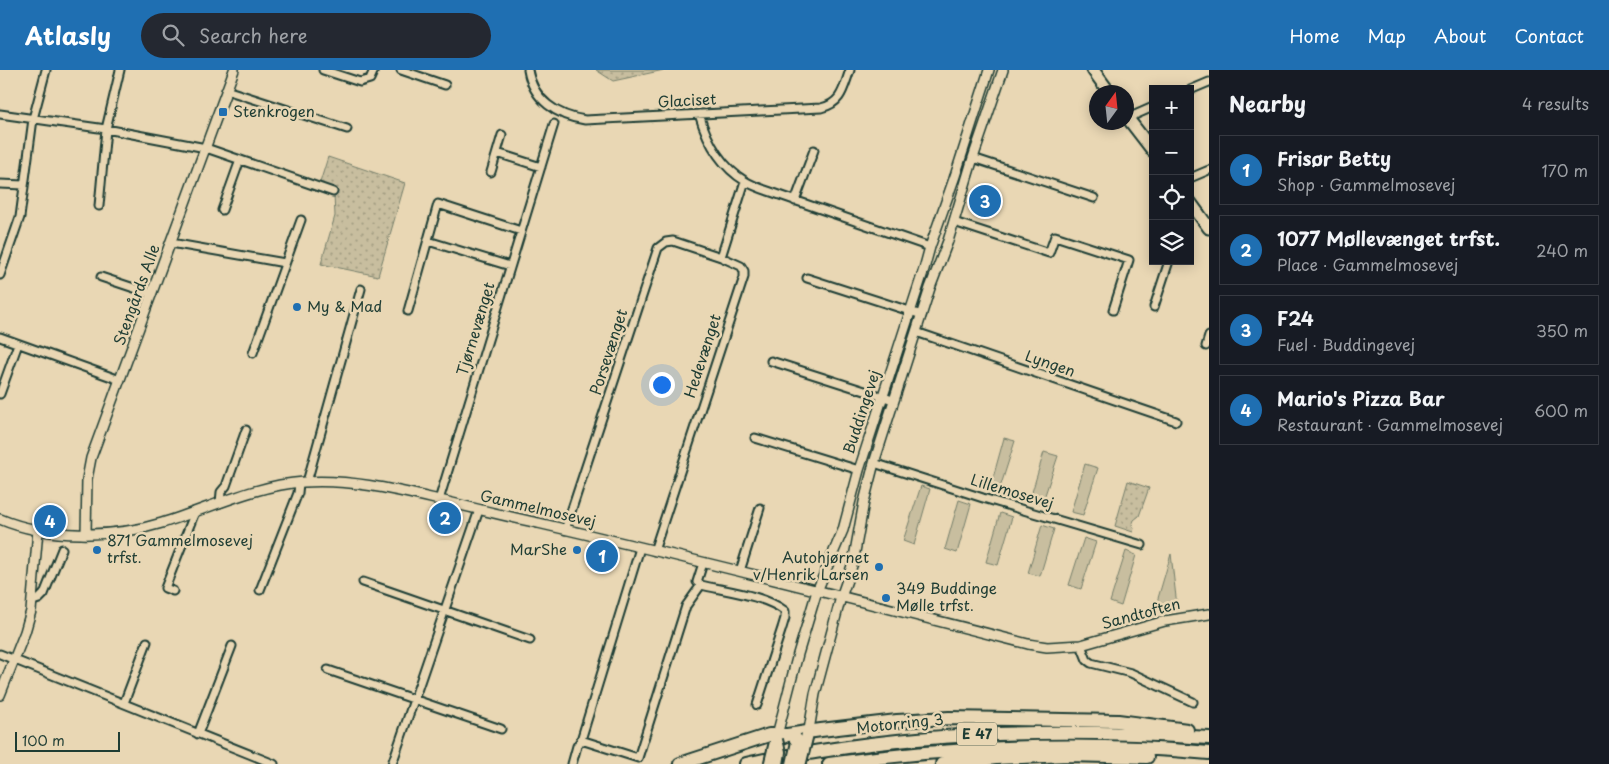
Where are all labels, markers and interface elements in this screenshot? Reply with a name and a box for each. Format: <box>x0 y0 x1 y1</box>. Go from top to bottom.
search box <box>141 13 491 58</box>
text: Atlasly <box>25 17 111 53</box>
icon: search <box>159 21 187 49</box>
text: Search here <box>199 21 308 49</box>
text: Home <box>1289 22 1339 49</box>
text: Map <box>1367 22 1406 49</box>
text: About <box>1434 22 1486 49</box>
text: Contact <box>1514 22 1584 49</box>
north arrow <box>1089 85 1134 130</box>
map controls <box>1149 85 1194 265</box>
button: + <box>1149 85 1194 130</box>
street label: Glaciset <box>657 86 717 113</box>
text: Nearby <box>1229 87 1306 119</box>
text: 4 results <box>1522 91 1589 115</box>
place label: Stenkrogen <box>233 99 315 122</box>
marker: Stenkrogen <box>217 106 229 118</box>
button: − <box>1149 130 1194 175</box>
text: Frisør Betty <box>1277 144 1391 172</box>
text: 1 <box>1242 158 1250 182</box>
text: 170 m <box>1542 158 1588 182</box>
text: Shop · Gammelmosevej <box>1277 172 1455 196</box>
button: locate <box>1149 175 1194 220</box>
pin: 3 <box>969 182 1001 220</box>
button: layers <box>1149 220 1194 265</box>
text: 1077 Møllevænget trfst. <box>1277 224 1500 252</box>
text: 2 <box>1240 238 1252 262</box>
text: 240 m <box>1536 238 1588 262</box>
street label: Stengårds Alle <box>107 241 165 348</box>
text: Place · Gammelmosevej <box>1277 252 1458 276</box>
street label: Tjørnevænget <box>449 279 500 378</box>
place label: My & Mad <box>307 294 382 317</box>
marker: My & Mad <box>291 301 303 313</box>
text: F24 <box>1277 304 1314 332</box>
street label: Porsevænget <box>583 306 632 397</box>
street label: Hedevænget <box>677 311 726 401</box>
text: 3 <box>1241 318 1251 342</box>
text: 350 m <box>1536 318 1588 342</box>
text: Fuel · Buddingevej <box>1277 332 1415 356</box>
street label: Lyngen <box>1022 343 1079 382</box>
street label: Buddingevej <box>836 367 885 456</box>
your location <box>649 372 675 398</box>
text: Mario's Pizza Bar <box>1277 384 1445 412</box>
text: 4 <box>1241 398 1251 422</box>
text: 600 m <box>1534 398 1588 422</box>
text: Restaurant · Gammelmosevej <box>1277 412 1503 436</box>
street label: Lillemosevej <box>968 467 1057 514</box>
street label: Gammelmosevej <box>478 483 598 532</box>
pin: 2 <box>429 499 461 537</box>
pin: 4 <box>34 502 66 540</box>
place label: 871 Gammelmosevej trfst. <box>107 528 253 568</box>
place label: MarShe <box>510 537 567 560</box>
pin: 1 <box>586 537 618 575</box>
marker: 871 Gammelmosevej trfst. <box>91 544 103 556</box>
marker: MarShe <box>571 544 583 556</box>
place label: Autohjørnet v/Henrik Larsen <box>753 545 869 585</box>
marker: Autohjørnet v/Henrik Larsen <box>873 561 885 573</box>
place label: 349 Buddinge Mølle trfst. <box>896 576 997 616</box>
street label: Sandtoften <box>1099 591 1183 634</box>
marker: 349 Buddinge Mølle trfst. <box>880 592 892 604</box>
street label: Motorring 3 <box>855 706 945 739</box>
road number: E 47 <box>957 722 997 746</box>
scale bar <box>15 729 120 752</box>
text: 100 m <box>22 730 65 751</box>

